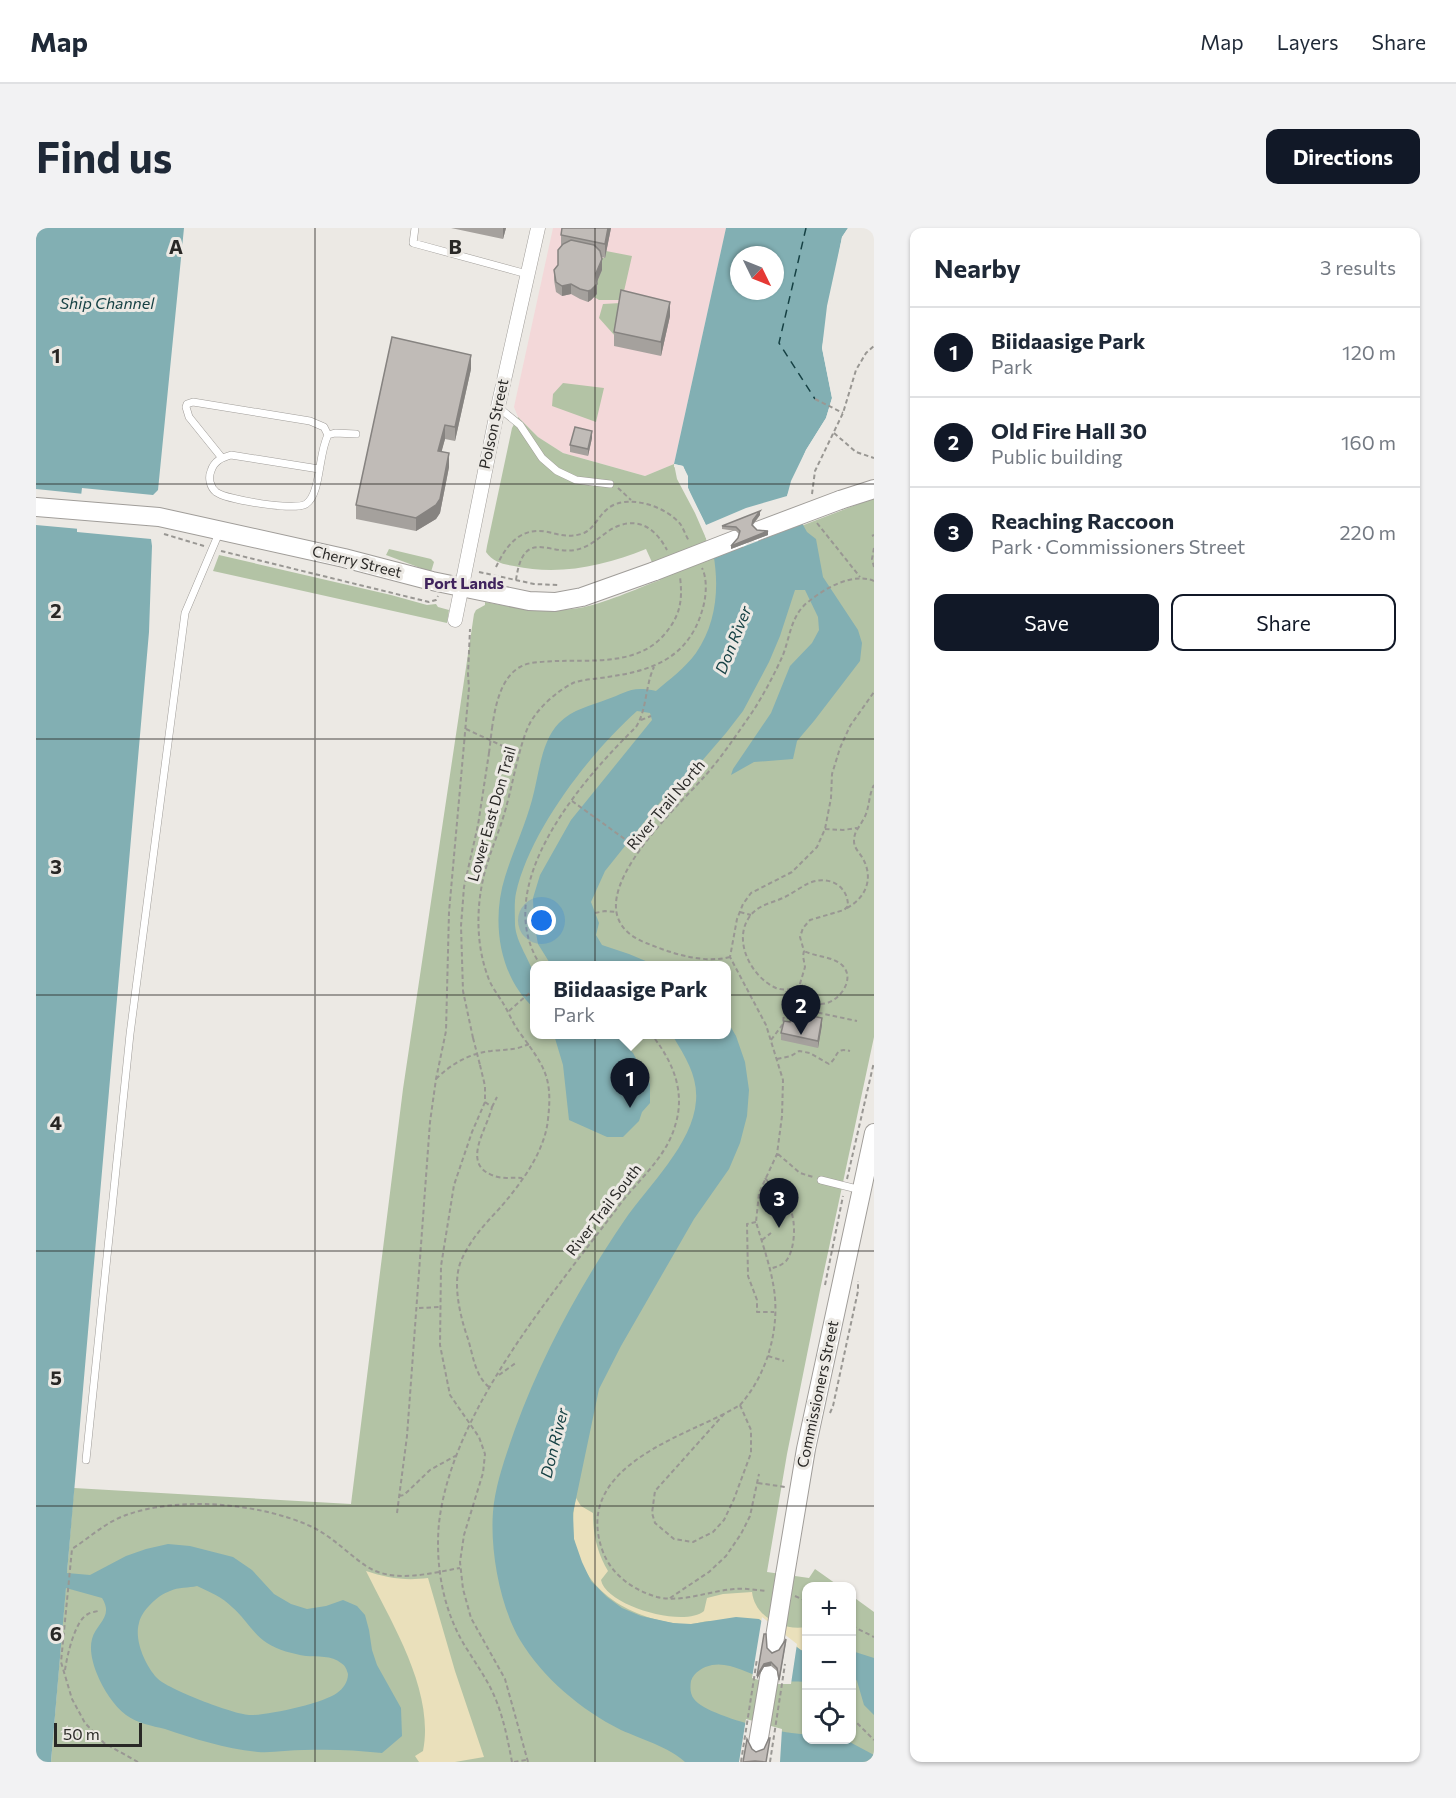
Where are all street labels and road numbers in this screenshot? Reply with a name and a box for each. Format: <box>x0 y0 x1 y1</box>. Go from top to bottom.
street label: Polson Street <box>475 377 511 470</box>
street label: Cherry Street <box>311 541 404 581</box>
street label: Lower East Don Trail <box>463 744 519 883</box>
street label: River Trail North <box>622 756 708 853</box>
street label: River Trail South <box>562 1160 645 1259</box>
street label: Commissioners Street <box>793 1319 841 1469</box>

